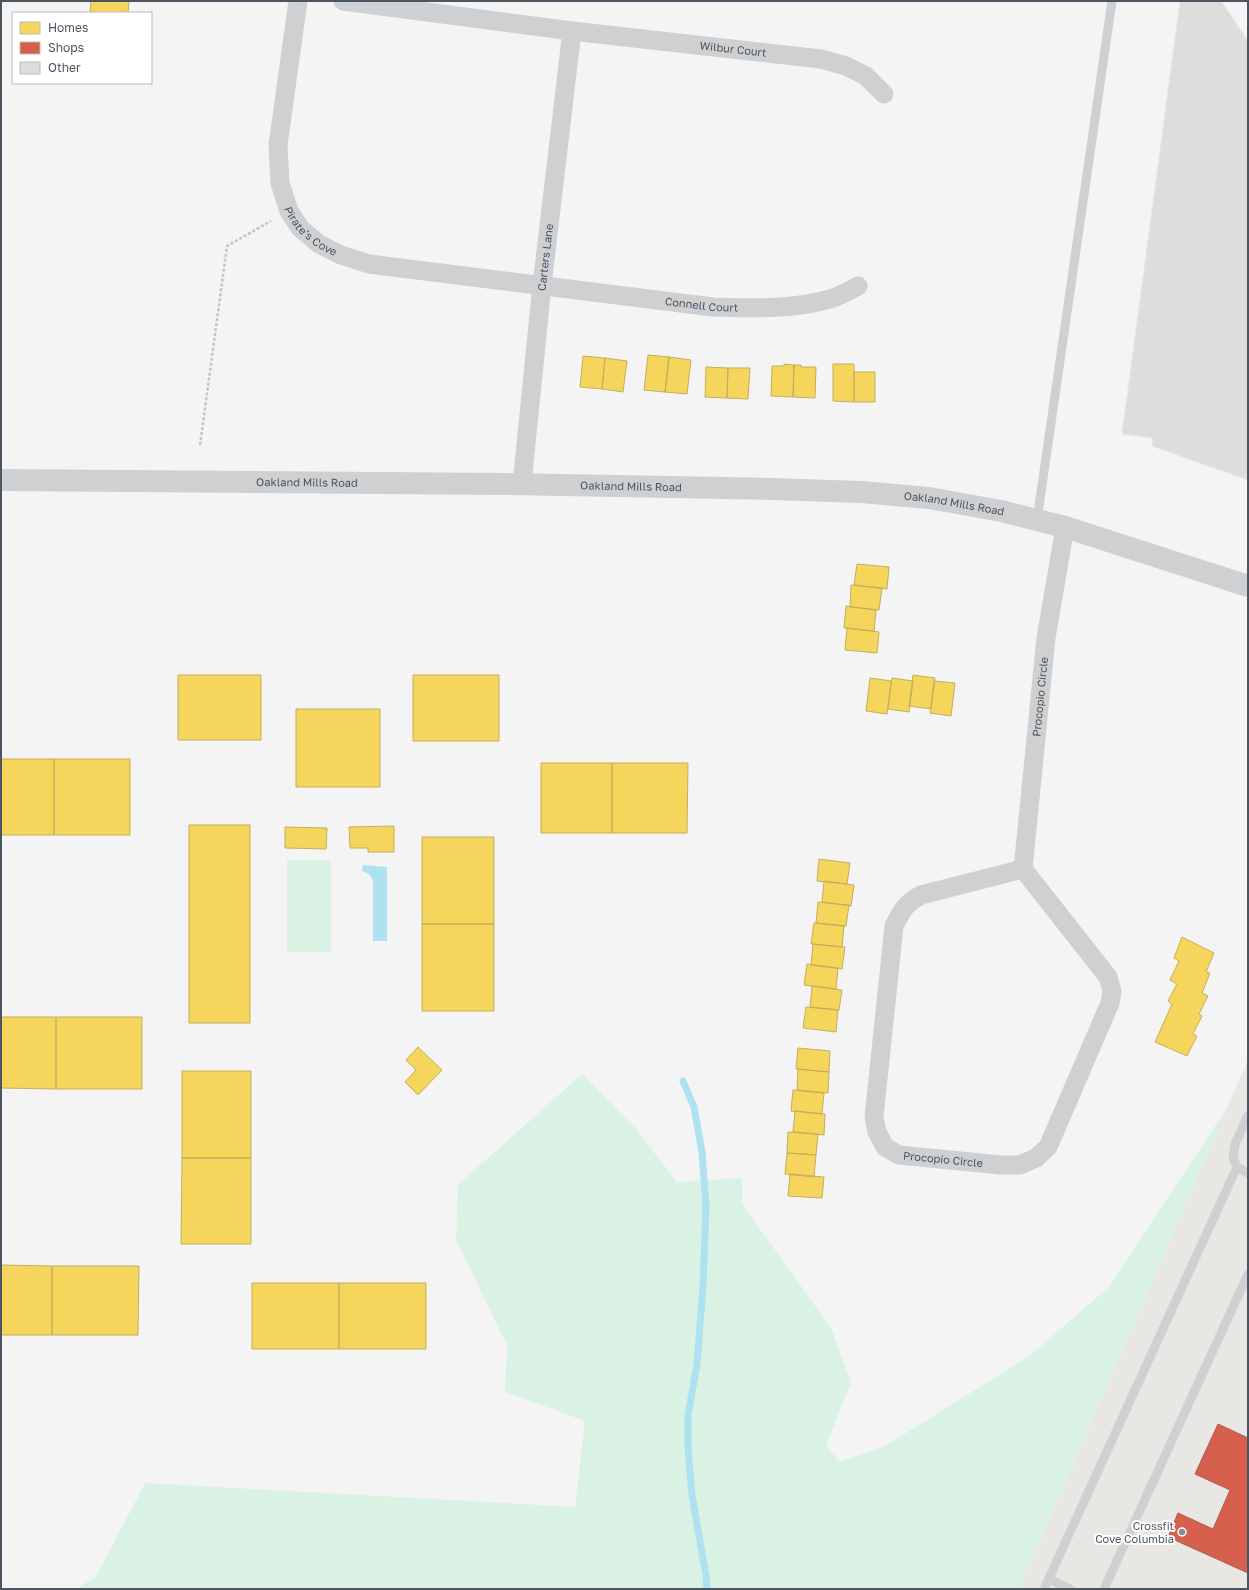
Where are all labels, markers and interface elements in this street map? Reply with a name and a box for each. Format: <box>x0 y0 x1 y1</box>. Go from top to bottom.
legend <box>12 12 152 84</box>
text: Homes <box>48 20 88 35</box>
street label: Wilbur Court <box>699 38 767 59</box>
text: Shops <box>48 40 84 55</box>
text: Other <box>48 60 81 75</box>
street label: Pirate's Cove <box>282 205 339 258</box>
street label: Carters Lane <box>534 223 555 291</box>
street label: Connell Court <box>664 294 738 314</box>
street label: Oakland Mills Road <box>256 475 358 489</box>
street label: Oakland Mills Road <box>580 478 682 493</box>
street label: Oakland Mills Road <box>903 489 1005 517</box>
street label: Procopio Circle <box>1029 656 1050 737</box>
street label: Procopio Circle <box>903 1148 984 1169</box>
place label: Crossfit Cove Columbia <box>1095 1519 1174 1545</box>
marker: Crossfit Cove Columbia <box>1177 1527 1187 1537</box>

